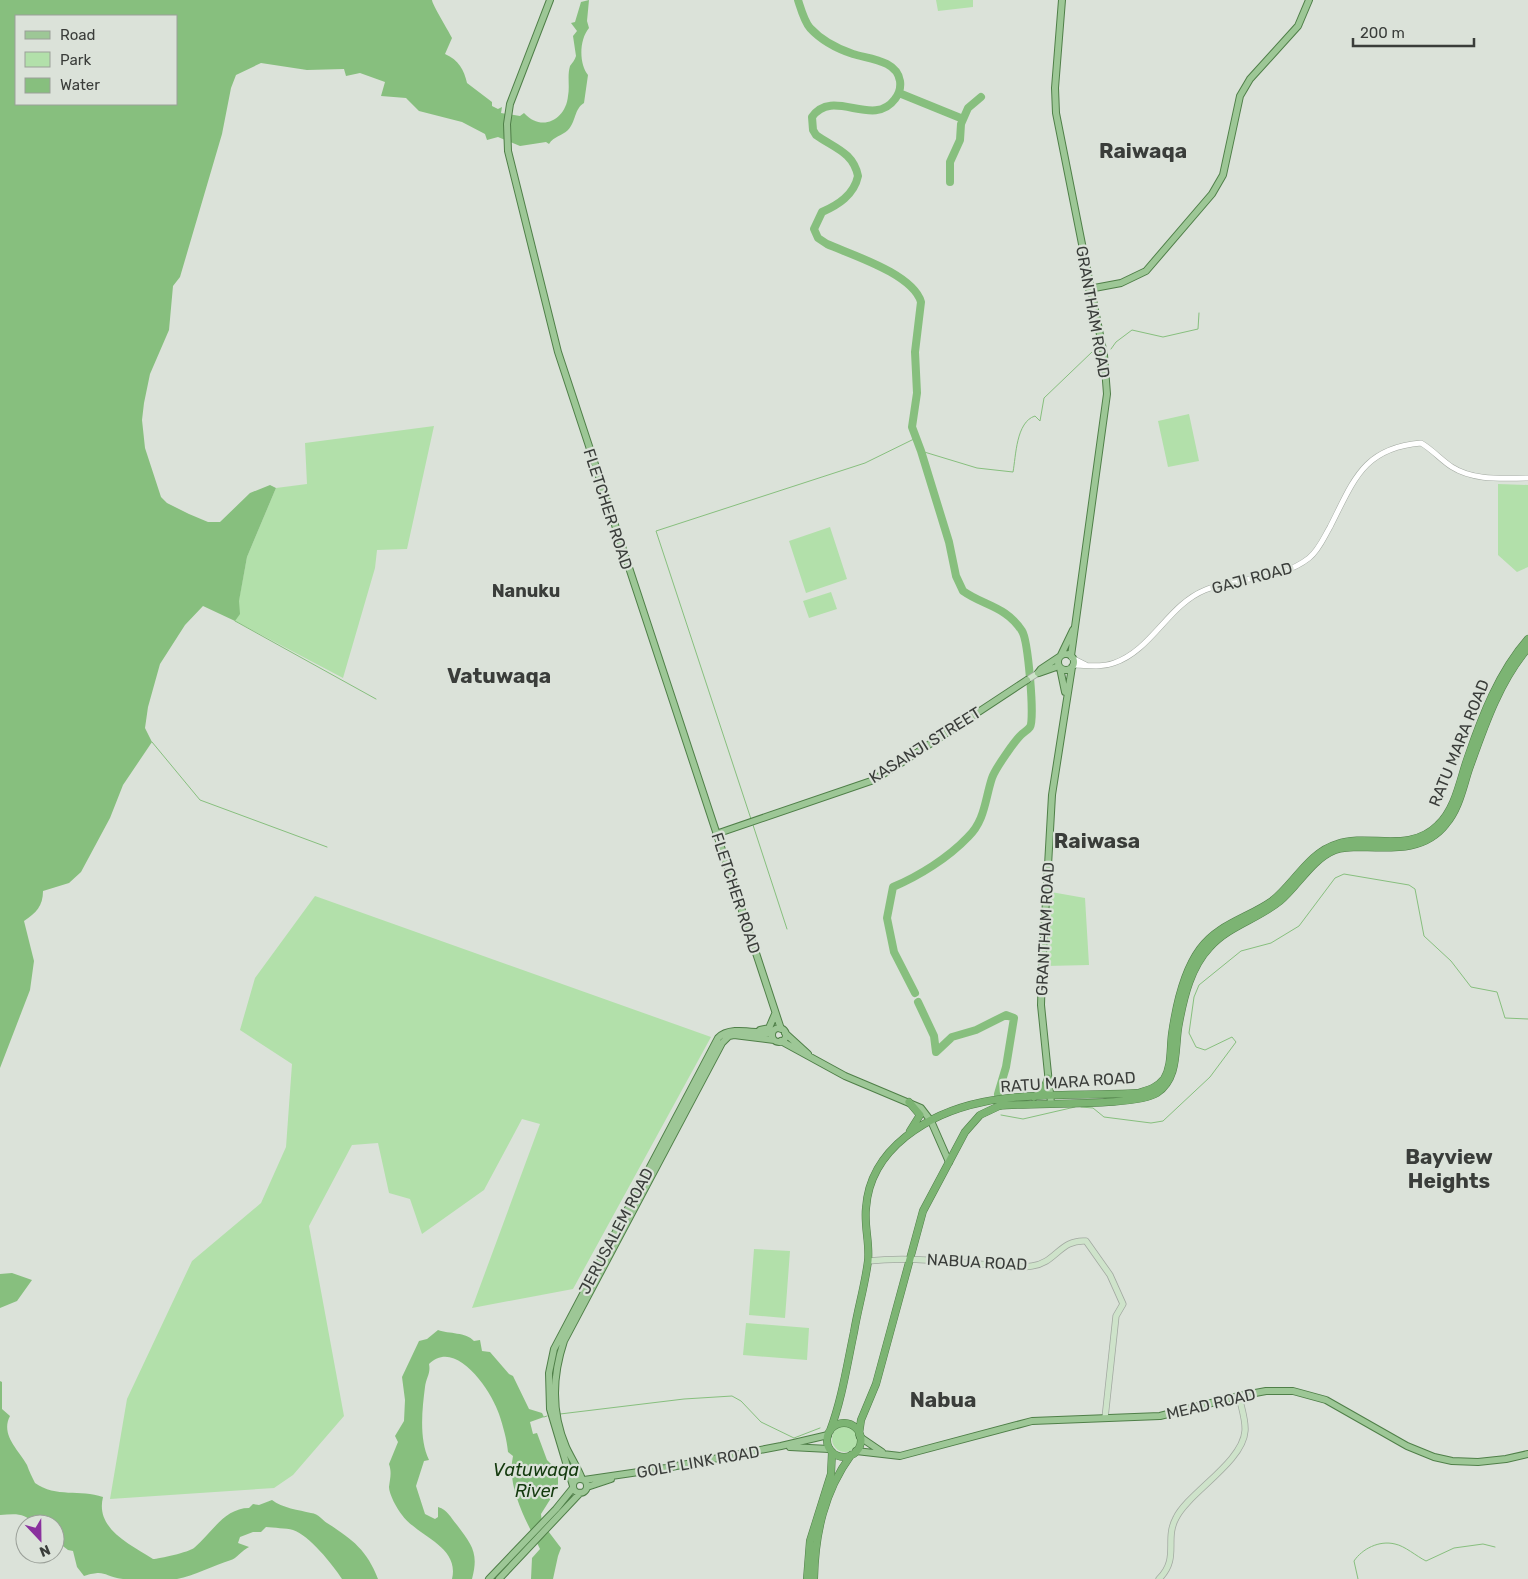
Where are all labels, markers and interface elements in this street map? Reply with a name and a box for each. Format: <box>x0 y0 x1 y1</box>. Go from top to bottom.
legend <box>15 15 178 105</box>
scale bar <box>1353 15 1474 47</box>
text: 200 m <box>1360 24 1405 42</box>
text: Road <box>60 26 96 44</box>
text: Park <box>60 51 91 69</box>
text: Water <box>60 76 100 94</box>
district label: Raiwaqa <box>1099 138 1187 163</box>
street label: GRANTHAM ROAD <box>1072 244 1114 380</box>
street label: FLETCHER ROAD <box>579 446 637 572</box>
street label: GAJI ROAD <box>1210 558 1294 598</box>
district label: Nanuku <box>492 580 560 602</box>
district label: Vatuwaqa <box>447 663 551 688</box>
street label: RATU MARA ROAD <box>1425 677 1493 809</box>
street label: KASANJI STREET <box>865 703 985 787</box>
district label: Raiwasa <box>1054 828 1140 853</box>
street label: FLETCHER ROAD <box>707 830 765 956</box>
street label: GRANTHAM ROAD <box>1032 862 1058 996</box>
street label: RATU MARA ROAD <box>1000 1068 1136 1096</box>
district label: Bayview Heights <box>1405 1144 1493 1193</box>
street label: JERUSALEM ROAD <box>575 1165 657 1297</box>
street label: NABUA ROAD <box>926 1250 1028 1274</box>
street label: MEAD ROAD <box>1165 1385 1257 1423</box>
district label: Nabua <box>910 1387 976 1412</box>
street label: GOLF LINK ROAD <box>635 1442 761 1482</box>
water label: Vatuwaqa River <box>493 1459 580 1502</box>
north arrow <box>15 1514 65 1564</box>
text: N <box>37 1541 53 1560</box>

